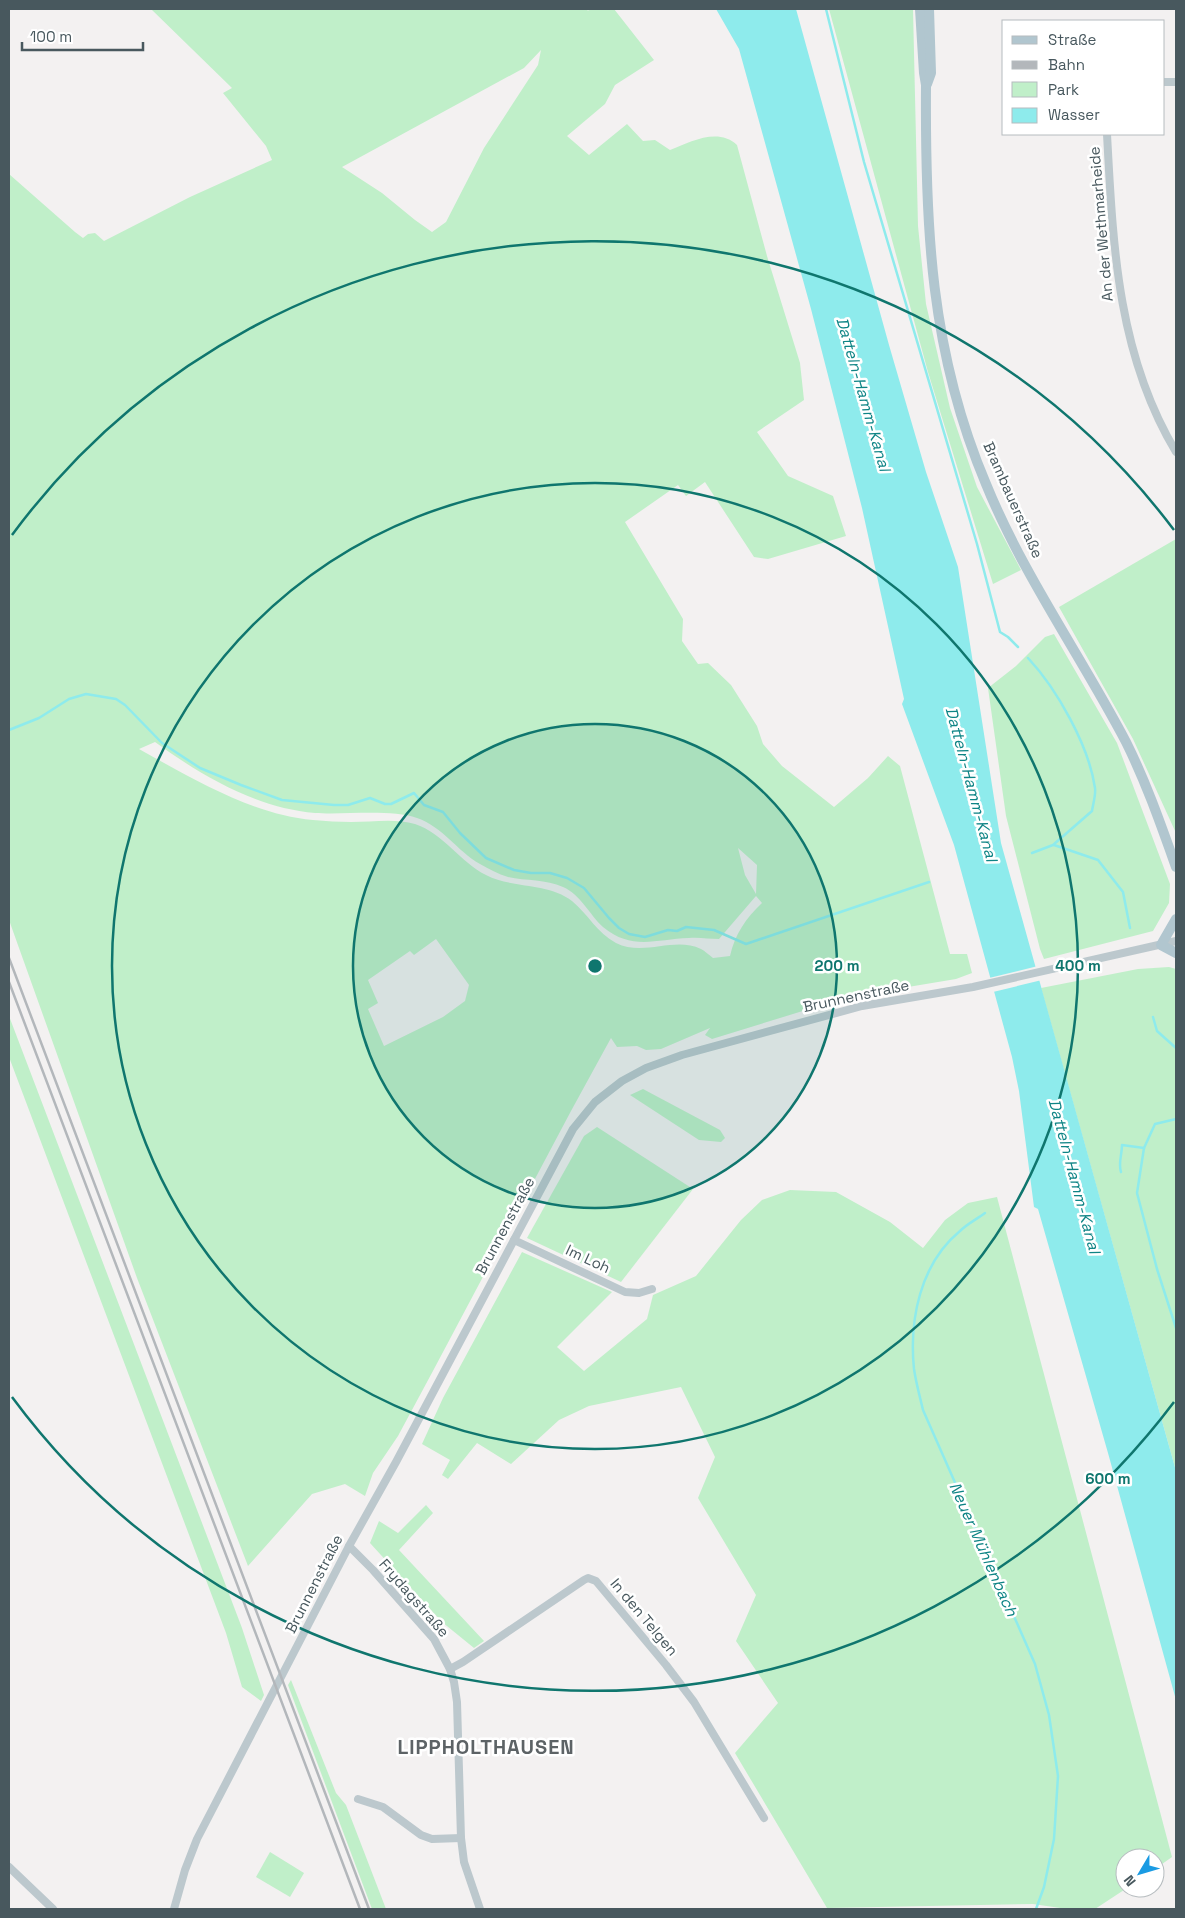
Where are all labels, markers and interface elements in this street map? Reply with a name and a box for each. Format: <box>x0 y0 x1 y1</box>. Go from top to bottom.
scale bar <box>22 20 144 52</box>
legend <box>1002 20 1165 135</box>
text: 100 m <box>30 27 72 46</box>
text: Straße <box>1048 30 1097 49</box>
text: Bahn <box>1048 55 1085 74</box>
text: Park <box>1048 80 1079 99</box>
text: Wasser <box>1048 105 1100 124</box>
street label: An der Wethmarheide <box>1084 146 1117 302</box>
water label: Datteln-Hamm-Kanal <box>831 315 896 476</box>
street label: Brambauerstraße <box>979 439 1048 561</box>
water label: Datteln-Hamm-Kanal <box>941 705 1003 866</box>
text: 200 m <box>815 956 859 975</box>
text: 400 m <box>1055 956 1101 975</box>
centre of rings <box>586 957 604 975</box>
street label: Brunnenstraße <box>801 975 911 1016</box>
water label: Datteln-Hamm-Kanal <box>1044 1097 1106 1258</box>
street label: Brunnenstraße <box>471 1173 538 1278</box>
street label: Im Loh <box>563 1240 614 1277</box>
text: 600 m <box>1085 1469 1131 1488</box>
water label: Neuer Mühlenbach <box>945 1479 1023 1621</box>
street label: Brunnenstraße <box>281 1531 347 1636</box>
street label: Frydagstraße <box>375 1555 454 1641</box>
street label: In den Telgen <box>606 1574 682 1659</box>
district label: LIPPHOLTHAUSEN <box>397 1734 575 1760</box>
north arrow <box>1115 1848 1165 1898</box>
text: N <box>1120 1872 1140 1890</box>

